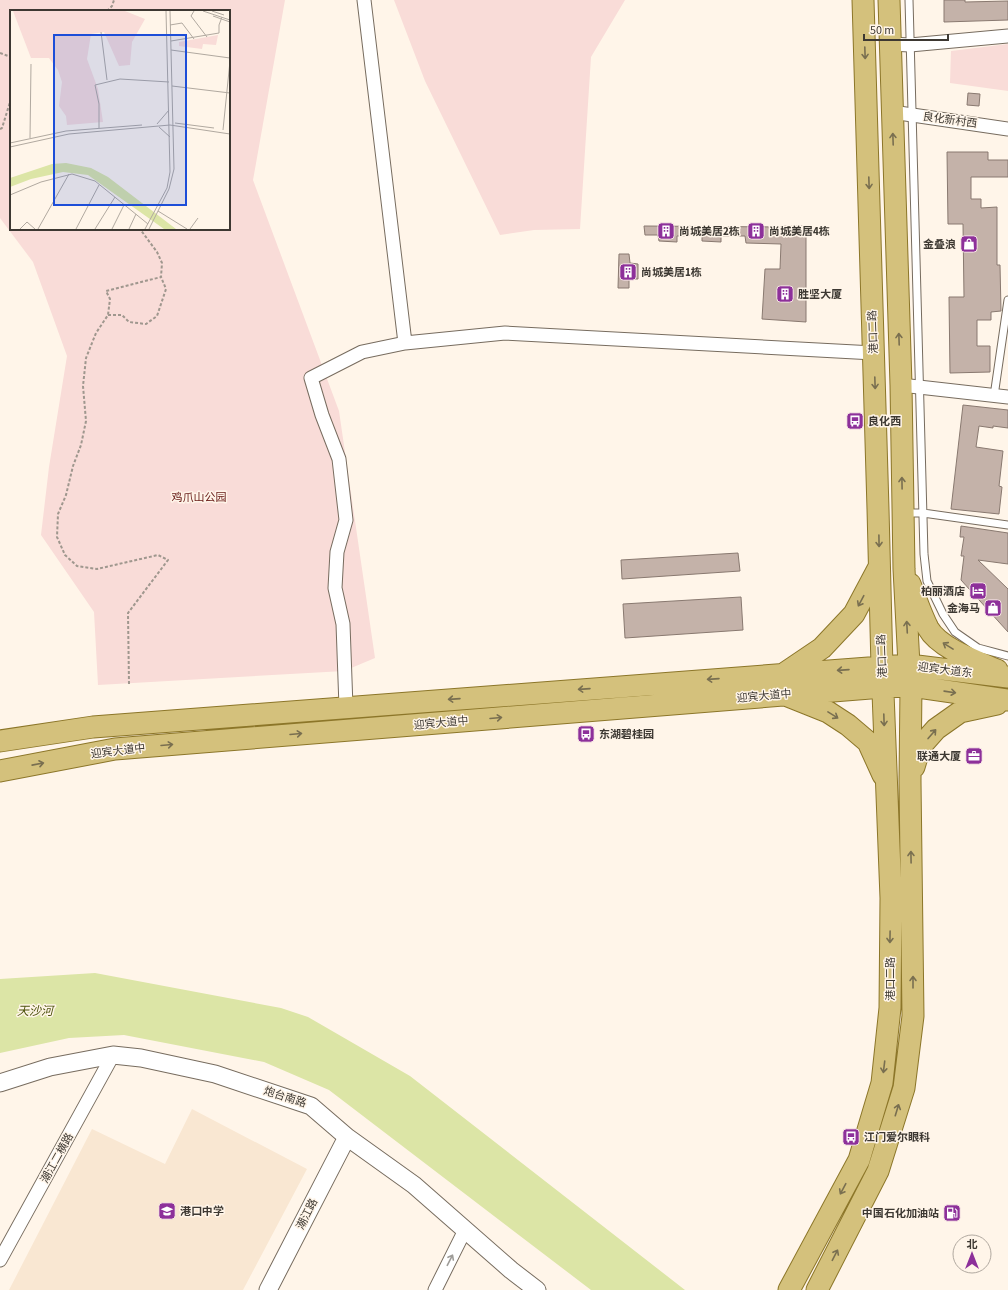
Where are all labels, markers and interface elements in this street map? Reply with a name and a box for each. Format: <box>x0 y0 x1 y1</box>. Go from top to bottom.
inset map <box>10 10 230 230</box>
scale bar <box>864 16 948 42</box>
text: 50 m <box>870 22 894 39</box>
one-way arrow <box>861 46 868 59</box>
street label: 良化新村西 <box>922 109 978 131</box>
one-way arrow <box>889 133 896 146</box>
one-way arrow <box>865 176 872 189</box>
building icon: 尚城美居2栋 <box>656 221 676 241</box>
building icon: 尚城美居4栋 <box>746 221 766 241</box>
place label: 尚城美居2栋 <box>679 224 740 239</box>
place label: 尚城美居4栋 <box>769 224 830 239</box>
shop icon: 金叠浪 <box>959 234 979 254</box>
place label: 金叠浪 <box>923 237 956 252</box>
building icon: 尚城美居1栋 <box>618 262 638 282</box>
place label: 尚城美居1栋 <box>641 265 702 280</box>
building icon: 胜坚大厦 <box>775 284 795 304</box>
place label: 胜坚大厦 <box>798 287 842 302</box>
street label: 港口二路 <box>865 310 881 354</box>
one-way arrow <box>895 333 903 346</box>
one-way arrow <box>871 376 878 389</box>
bus stop icon: 良化西 <box>845 411 865 431</box>
place label: 良化西 <box>868 414 901 429</box>
one-way arrow <box>899 477 906 490</box>
park label: 鸡爪山公园 <box>172 490 227 505</box>
one-way arrow <box>875 534 883 547</box>
hotel icon: 柏丽酒店 <box>968 581 988 601</box>
place label: 柏丽酒店 <box>921 584 965 599</box>
one-way arrow <box>856 595 864 607</box>
shop icon: 金海马 <box>983 598 1003 618</box>
place label: 金海马 <box>947 601 980 616</box>
one-way arrow <box>903 621 910 634</box>
street label: 港口二路 <box>874 634 890 678</box>
one-way arrow <box>942 642 954 650</box>
street label: 迎宾大道东 <box>917 659 973 681</box>
one-way arrow <box>837 666 850 673</box>
one-way arrow <box>707 676 720 683</box>
one-way arrow <box>578 686 591 693</box>
street label: 迎宾大道中 <box>736 686 792 706</box>
one-way arrow <box>943 688 956 696</box>
one-way arrow <box>448 695 461 703</box>
one-way arrow <box>827 711 838 719</box>
street label: 迎宾大道中 <box>413 713 469 733</box>
one-way arrow <box>880 713 888 726</box>
one-way arrow <box>489 714 502 722</box>
bus stop icon: 东湖碧桂园 <box>576 724 596 744</box>
place label: 东湖碧桂园 <box>599 727 654 742</box>
one-way arrow <box>927 729 937 739</box>
one-way arrow <box>289 731 302 738</box>
street label: 迎宾大道中 <box>90 740 146 762</box>
one-way arrow <box>160 741 173 749</box>
office icon: 联通大厦 <box>964 746 984 766</box>
place label: 联通大厦 <box>917 749 961 764</box>
one-way arrow <box>31 759 44 767</box>
one-way arrow <box>907 851 915 864</box>
one-way arrow <box>886 930 894 943</box>
street label: 港口二路 <box>883 957 898 1001</box>
one-way arrow <box>909 976 917 989</box>
water label: 天沙河 <box>17 1003 55 1020</box>
one-way arrow <box>880 1060 888 1073</box>
street label: 炮台南路 <box>262 1083 308 1111</box>
one-way arrow <box>894 1104 901 1117</box>
bus stop icon: 江门爱尔眼科 <box>841 1127 861 1147</box>
street label: 潮江二横路 <box>37 1130 77 1186</box>
place label: 江门爱尔眼科 <box>864 1130 930 1145</box>
one-way arrow <box>839 1183 846 1195</box>
street label: 潮江路 <box>293 1196 321 1232</box>
school or university icon: 港口中学 <box>157 1201 177 1221</box>
fuel station icon: 中国石化加油站 <box>942 1203 962 1223</box>
place label: 港口中学 <box>180 1204 224 1219</box>
place label: 中国石化加油站 <box>862 1206 939 1221</box>
north arrow <box>952 1234 992 1274</box>
text: 北 <box>967 1237 978 1252</box>
one-way arrow <box>832 1249 839 1261</box>
one-way arrow <box>447 1254 454 1266</box>

